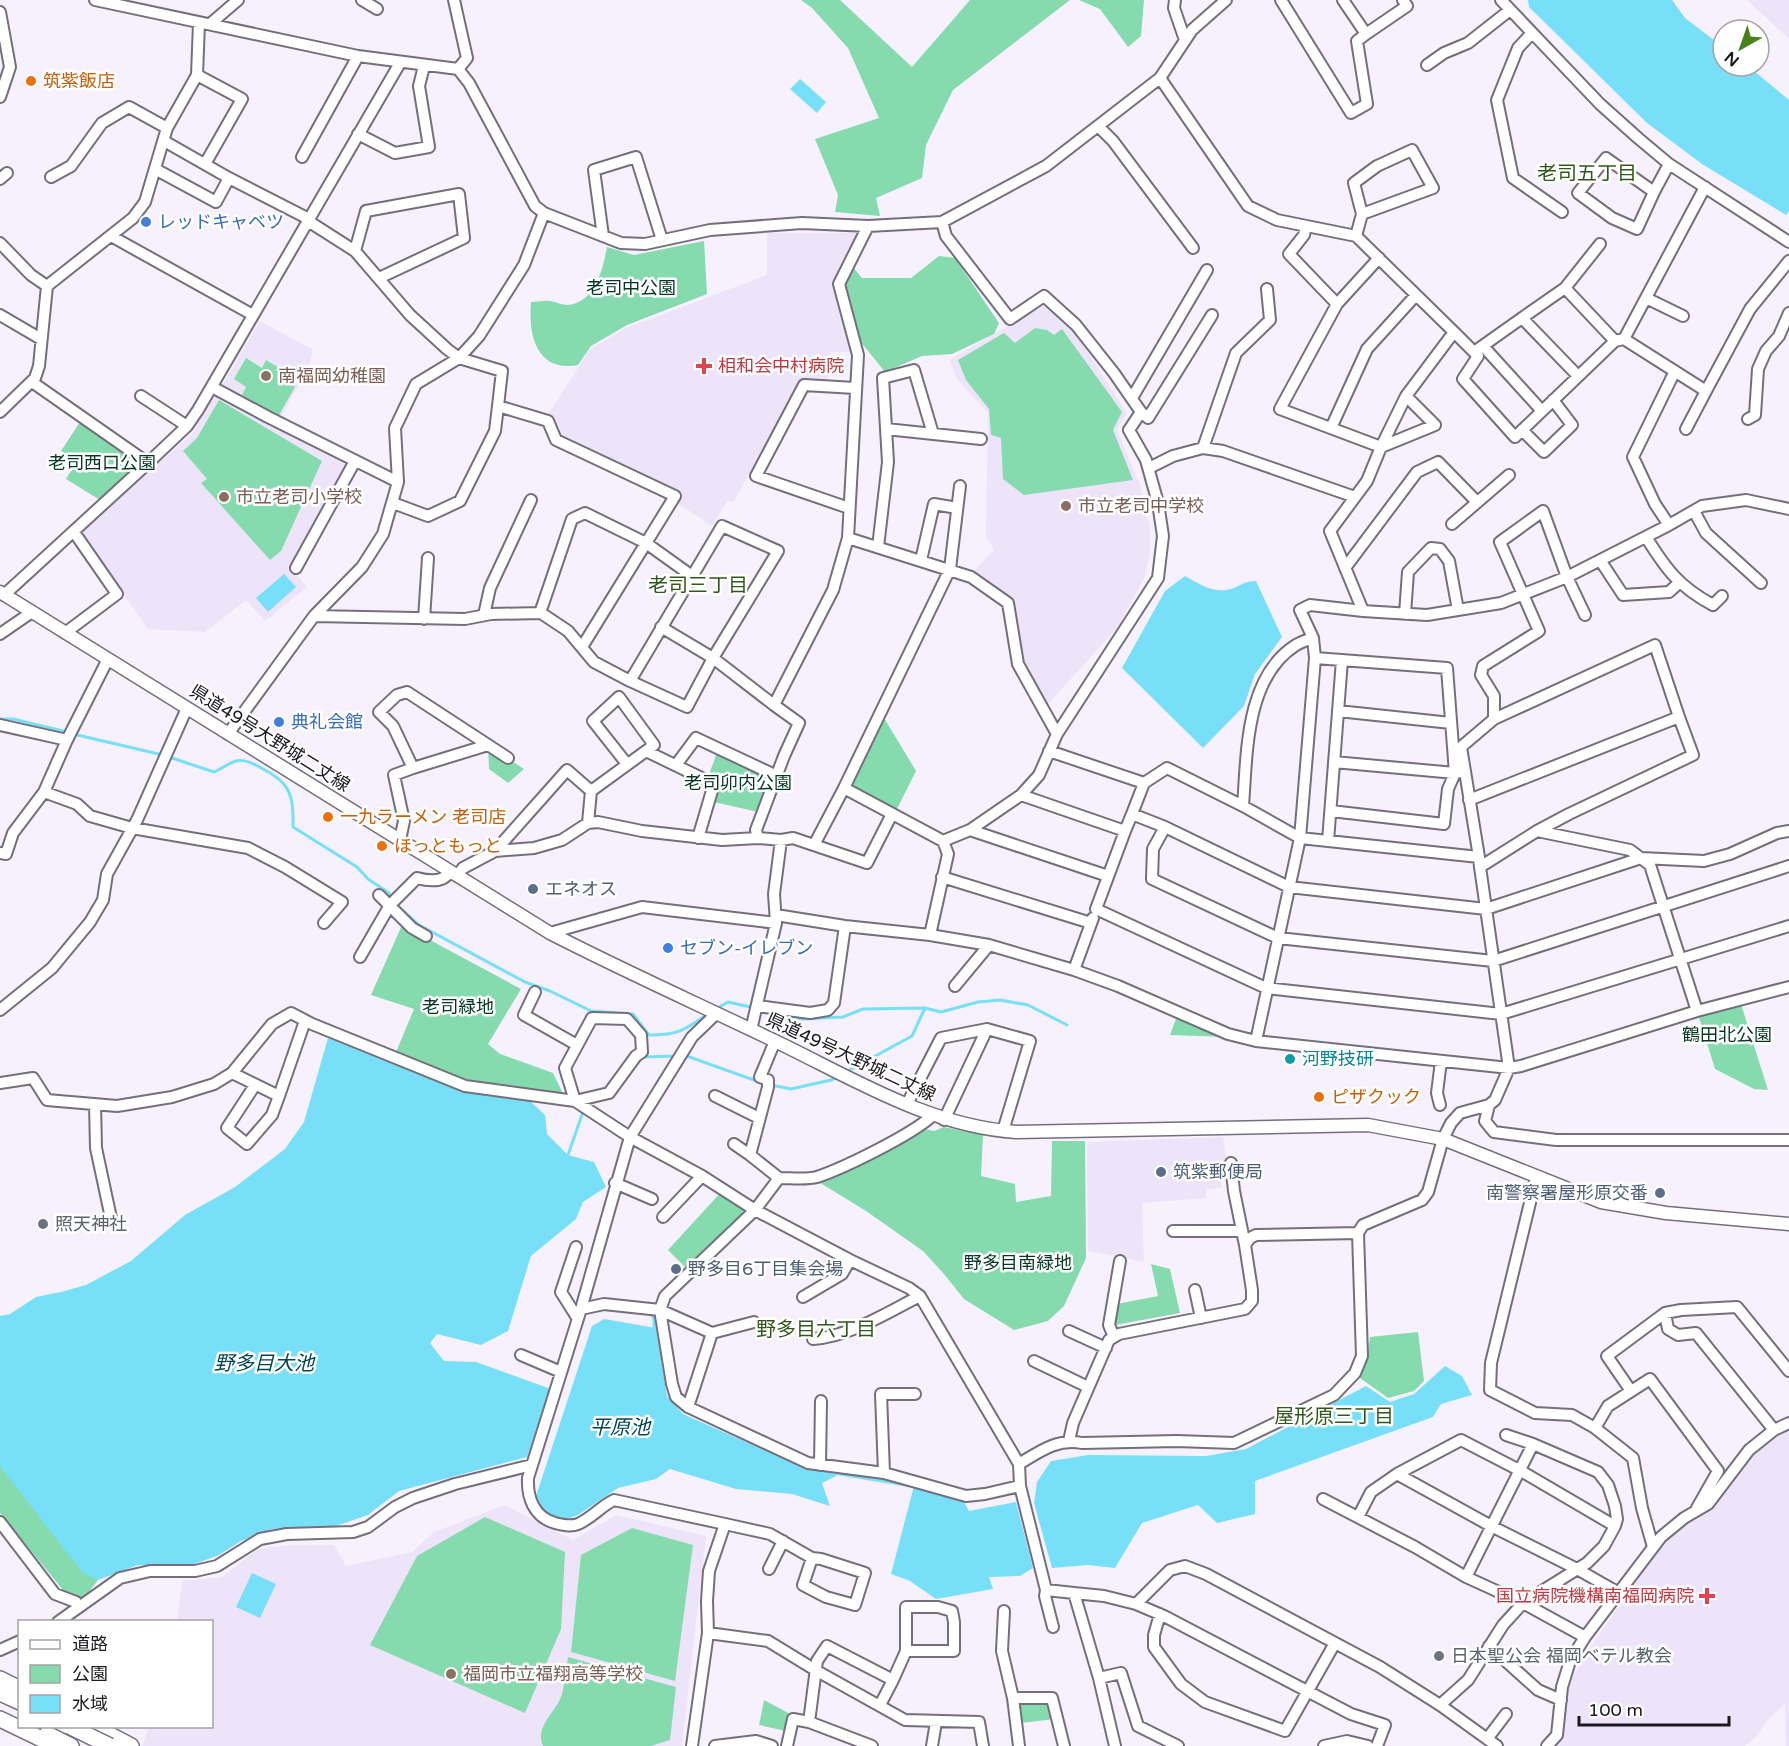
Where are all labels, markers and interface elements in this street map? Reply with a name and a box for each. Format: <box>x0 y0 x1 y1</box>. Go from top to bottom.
north arrow <box>1711 18 1771 78</box>
text: N <box>1721 47 1743 71</box>
place label: 筑紫飯店 <box>43 70 115 92</box>
marker: 筑紫飯店 <box>24 74 38 88</box>
district label: 老司五丁目 <box>1537 162 1637 186</box>
place label: レッドキャベツ <box>158 211 284 233</box>
marker: レッドキャベツ <box>139 215 153 229</box>
park label: 老司中公園 <box>586 277 676 299</box>
place label: 相和会中村病院 <box>718 355 844 377</box>
marker: 相和会中村病院 <box>695 357 713 375</box>
place label: 南福岡幼稚園 <box>278 365 386 387</box>
marker: 南福岡幼稚園 <box>259 369 273 383</box>
park label: 老司西口公園 <box>48 452 156 474</box>
place label: 市立老司小学校 <box>236 486 362 508</box>
marker: 市立老司小学校 <box>217 490 231 504</box>
place label: 市立老司中学校 <box>1078 495 1204 517</box>
marker: 市立老司中学校 <box>1059 499 1073 513</box>
district label: 老司三丁目 <box>648 574 748 598</box>
street label: 県道49号大野城二丈線 <box>186 680 354 796</box>
place label: 典礼会館 <box>291 711 363 733</box>
marker: 典礼会館 <box>272 715 286 729</box>
park label: 老司卯内公園 <box>684 772 792 794</box>
place label: 一九ラーメン 老司店 <box>340 806 506 828</box>
marker: 一九ラーメン 老司店 <box>321 810 335 824</box>
place label: ほっともっと <box>394 835 502 857</box>
marker: ほっともっと <box>375 839 389 853</box>
place label: エネオス <box>545 878 617 900</box>
marker: エネオス <box>526 882 540 896</box>
place label: セブン-イレブン <box>680 937 813 959</box>
marker: セブン-イレブン <box>661 941 675 955</box>
park label: 老司緑地 <box>422 996 494 1018</box>
street label: 県道49号大野城二丈線 <box>763 1008 939 1106</box>
park label: 鶴田北公園 <box>1682 1024 1772 1046</box>
place label: 河野技研 <box>1302 1048 1374 1070</box>
marker: 河野技研 <box>1283 1052 1297 1066</box>
place label: ピザクック <box>1331 1086 1421 1108</box>
marker: ピザクック <box>1312 1090 1326 1104</box>
place label: 筑紫郵便局 <box>1173 1161 1263 1183</box>
marker: 筑紫郵便局 <box>1154 1165 1168 1179</box>
place label: 南警察署屋形原交番 <box>1486 1182 1648 1204</box>
marker: 南警察署屋形原交番 <box>1653 1186 1667 1200</box>
place label: 照天神社 <box>55 1213 127 1235</box>
marker: 照天神社 <box>36 1217 50 1231</box>
park label: 野多目南緑地 <box>964 1252 1072 1274</box>
place label: 野多目6丁目集会場 <box>688 1258 843 1280</box>
marker: 野多目6丁目集会場 <box>669 1262 683 1276</box>
district label: 野多目六丁目 <box>756 1318 876 1342</box>
water label: 野多目大池 <box>214 1352 316 1376</box>
district label: 屋形原三丁目 <box>1274 1405 1394 1429</box>
water label: 平原池 <box>590 1416 652 1440</box>
place label: 国立病院機構南福岡病院 <box>1496 1585 1694 1607</box>
marker: 国立病院機構南福岡病院 <box>1698 1587 1716 1605</box>
legend <box>18 1620 213 1728</box>
text: 道路 <box>72 1633 108 1655</box>
place label: 日本聖公会 福岡ベテル教会 <box>1451 1645 1672 1667</box>
marker: 日本聖公会 福岡ベテル教会 <box>1432 1649 1446 1663</box>
text: 公園 <box>72 1663 108 1685</box>
place label: 福岡市立福翔高等学校 <box>463 1663 643 1685</box>
marker: 福岡市立福翔高等学校 <box>444 1667 458 1681</box>
scale bar <box>1579 1689 1729 1727</box>
text: 水域 <box>72 1693 108 1715</box>
text: 100 m <box>1588 1699 1643 1721</box>

